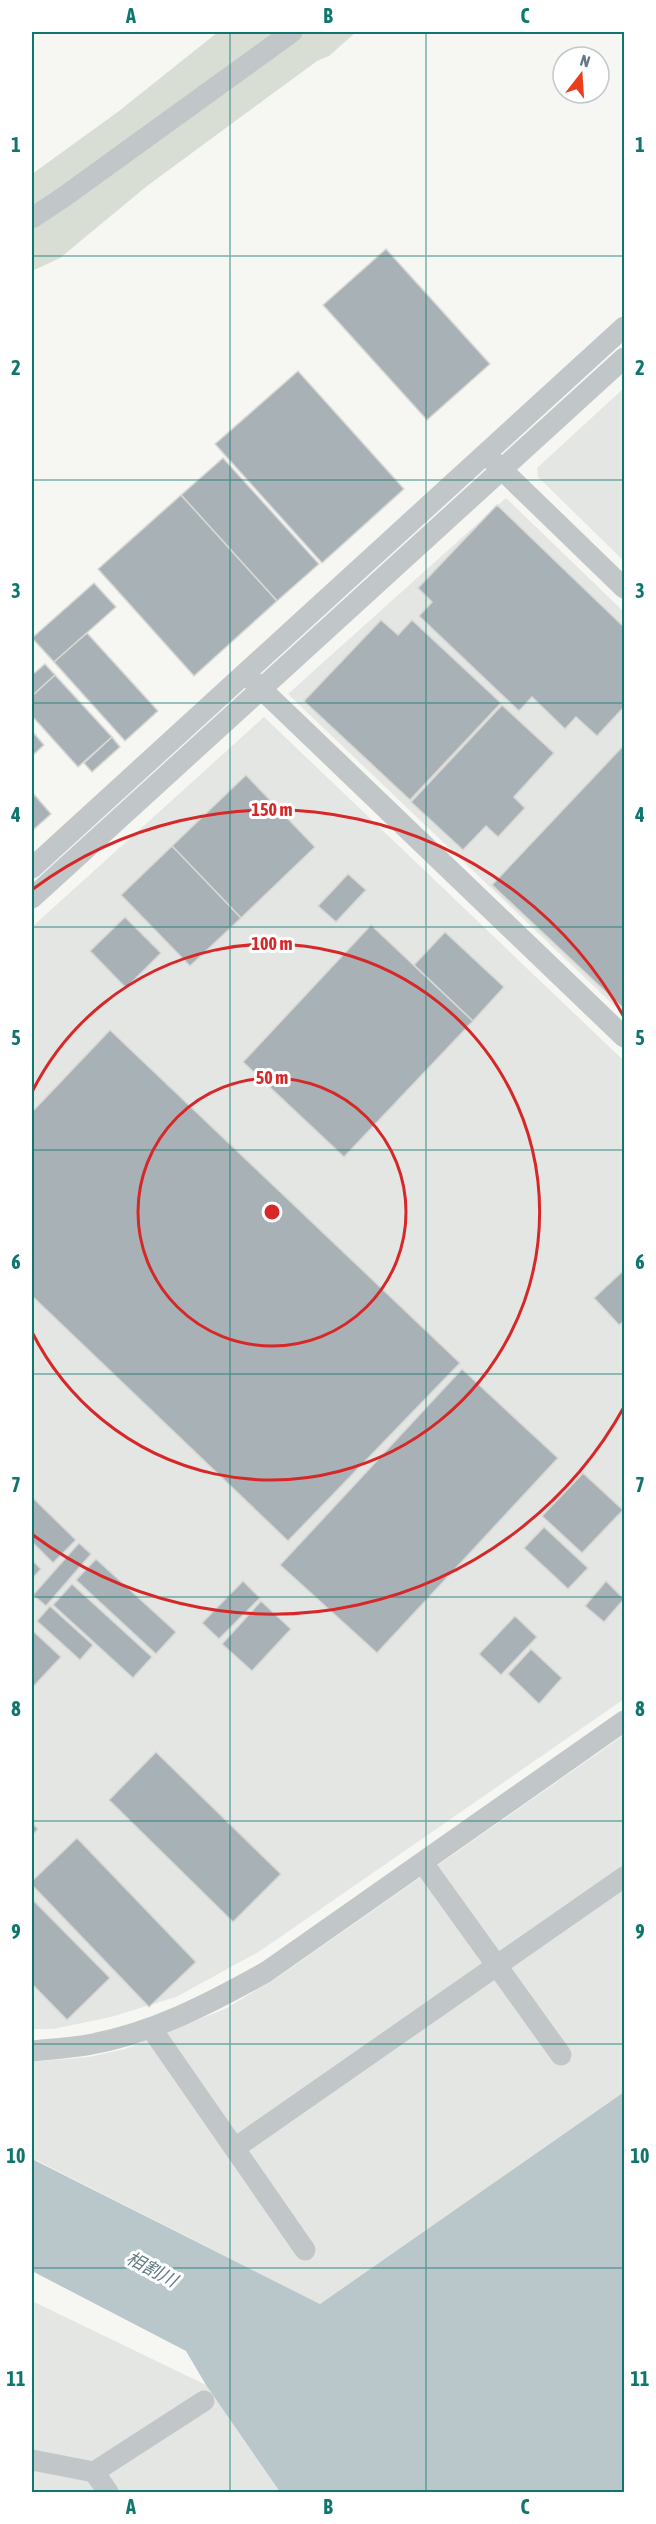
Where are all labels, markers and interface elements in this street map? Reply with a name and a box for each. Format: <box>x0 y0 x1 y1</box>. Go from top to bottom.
text: A <box>125 4 136 27</box>
text: B <box>323 4 333 27</box>
text: C <box>521 4 530 27</box>
north arrow <box>551 45 611 105</box>
text: N <box>578 51 593 71</box>
text: 1 <box>11 133 21 156</box>
text: 1 <box>635 133 645 156</box>
text: 2 <box>11 356 21 379</box>
text: 2 <box>635 356 645 379</box>
text: 3 <box>11 579 21 602</box>
text: 3 <box>635 579 645 602</box>
text: 150 m <box>252 799 292 820</box>
text: 4 <box>10 803 21 826</box>
text: 4 <box>634 803 645 826</box>
text: 100 m <box>252 933 292 954</box>
text: 5 <box>11 1026 21 1049</box>
text: 5 <box>635 1026 645 1049</box>
text: 50 m <box>256 1067 288 1088</box>
centre of rings <box>262 1202 282 1222</box>
text: 6 <box>11 1250 21 1273</box>
text: 6 <box>635 1250 645 1273</box>
text: 7 <box>11 1473 21 1496</box>
text: 7 <box>635 1473 645 1496</box>
text: 8 <box>11 1697 21 1720</box>
text: 8 <box>635 1697 645 1720</box>
text: 9 <box>11 1920 21 1943</box>
text: 9 <box>635 1920 645 1943</box>
text: 10 <box>7 2144 25 2167</box>
text: 10 <box>631 2144 649 2167</box>
water label: 相割川 <box>123 2247 183 2292</box>
text: 11 <box>7 2367 25 2390</box>
text: 11 <box>631 2367 649 2390</box>
text: A <box>125 2495 136 2518</box>
text: B <box>323 2495 333 2518</box>
text: C <box>521 2495 530 2518</box>

